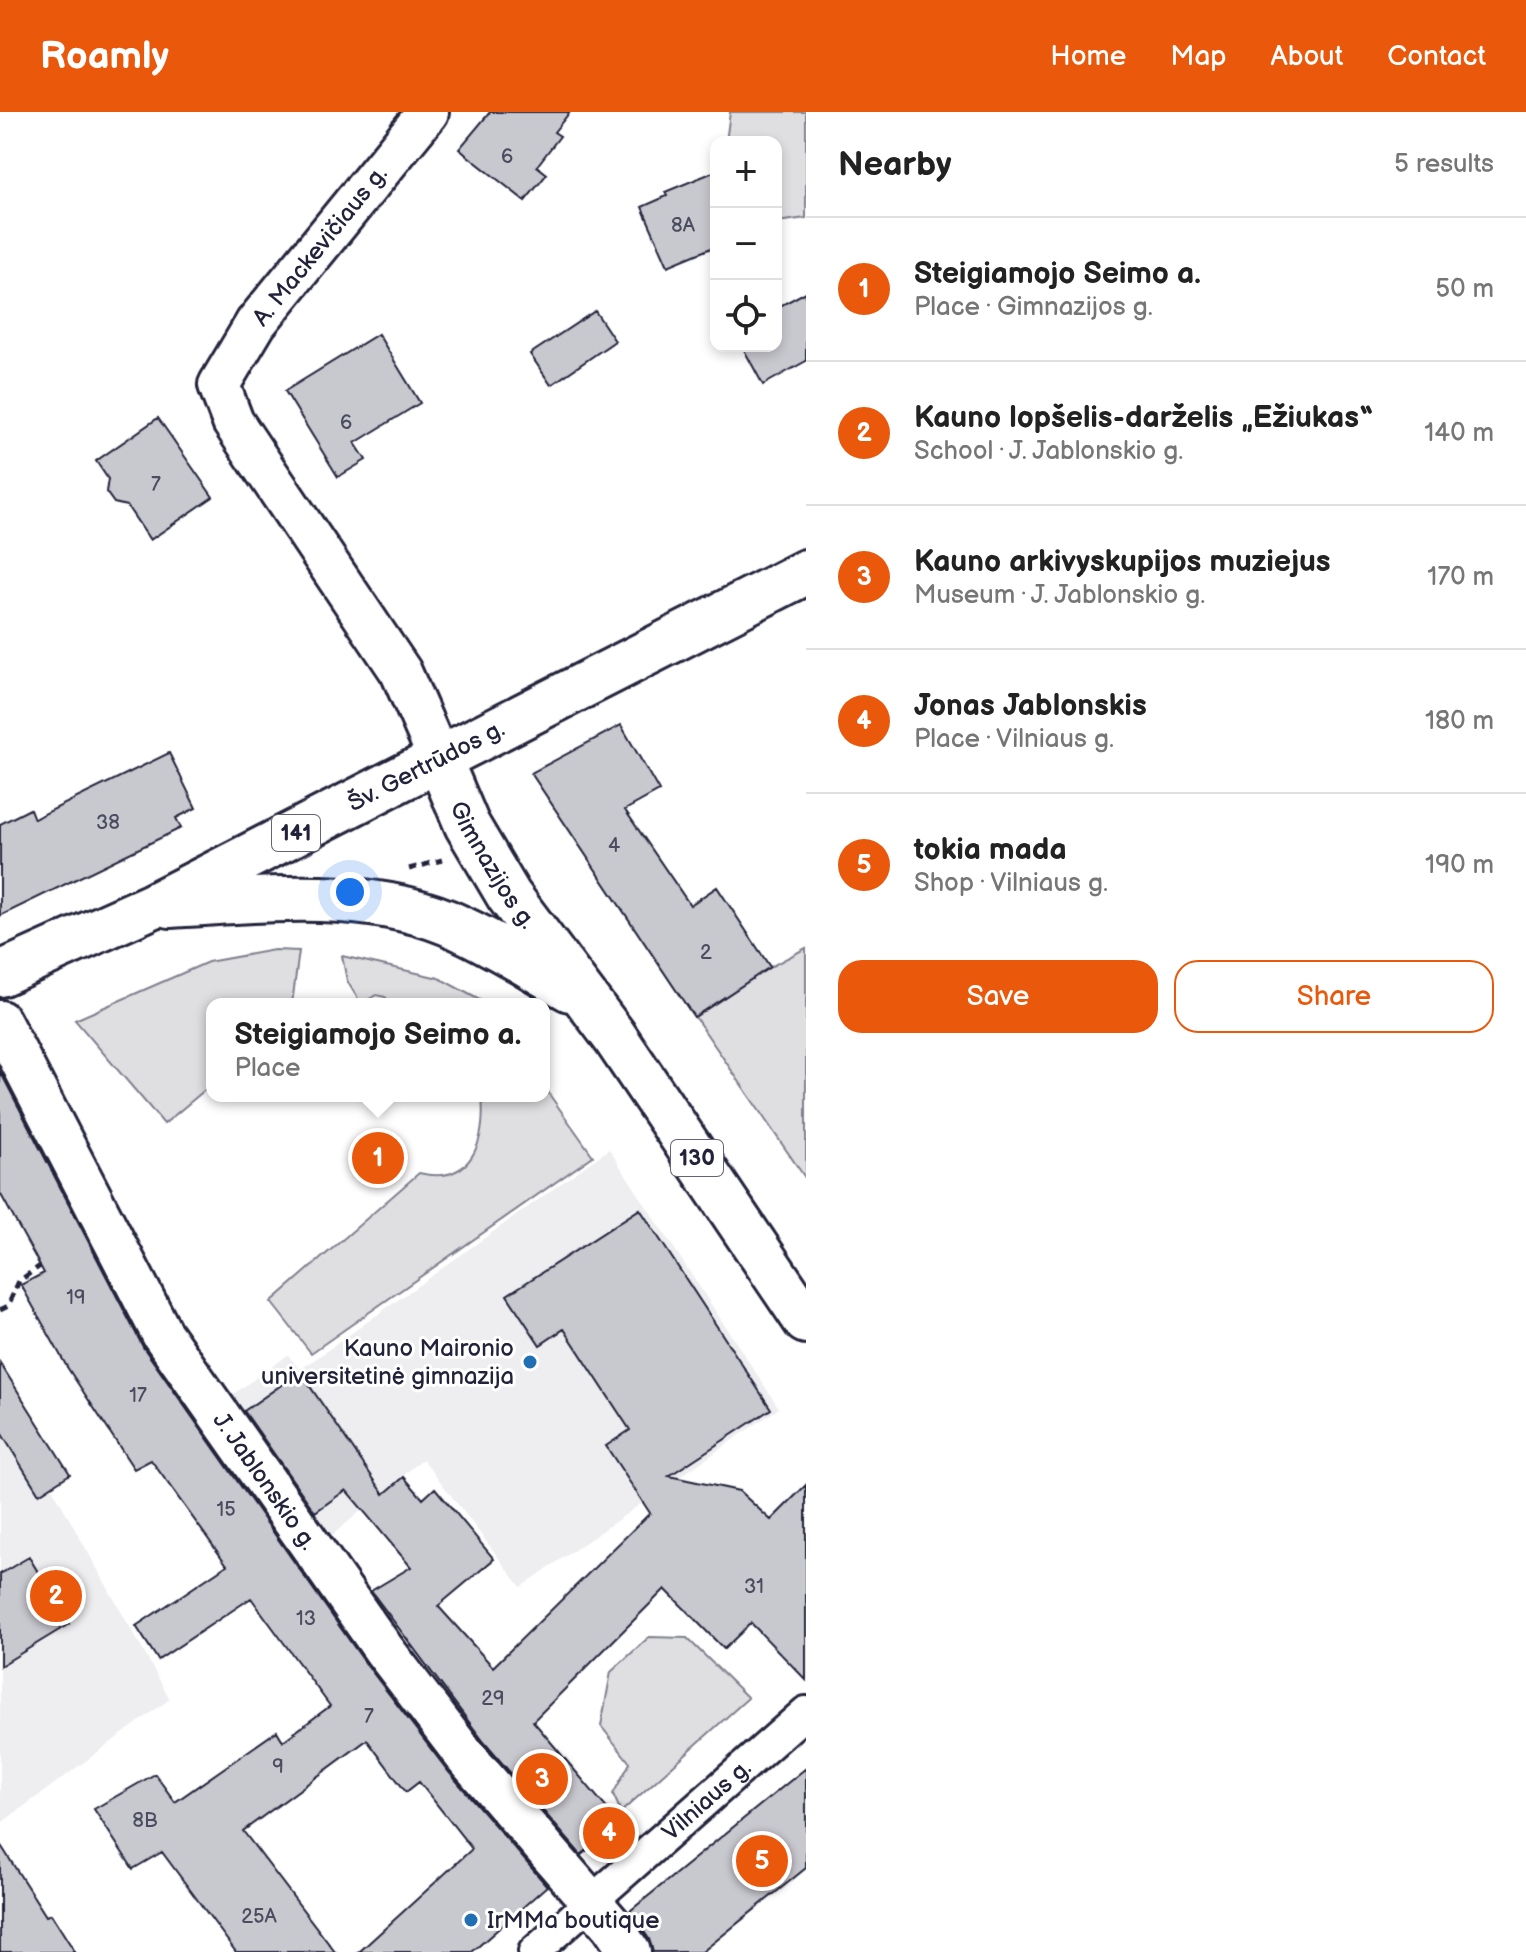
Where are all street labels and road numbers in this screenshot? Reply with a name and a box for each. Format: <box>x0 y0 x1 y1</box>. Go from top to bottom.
street label: A. Mackevičiaus g. <box>246 160 394 332</box>
street label: Šv. Gertrūdos g. <box>343 714 509 818</box>
street label: Gimnazijos g. <box>444 797 543 934</box>
road number: 141 <box>272 815 320 851</box>
road number: 130 <box>671 1140 723 1176</box>
street label: J. Jablonskio g. <box>207 1407 323 1555</box>
street label: Vilniaus g. <box>656 1753 757 1847</box>

